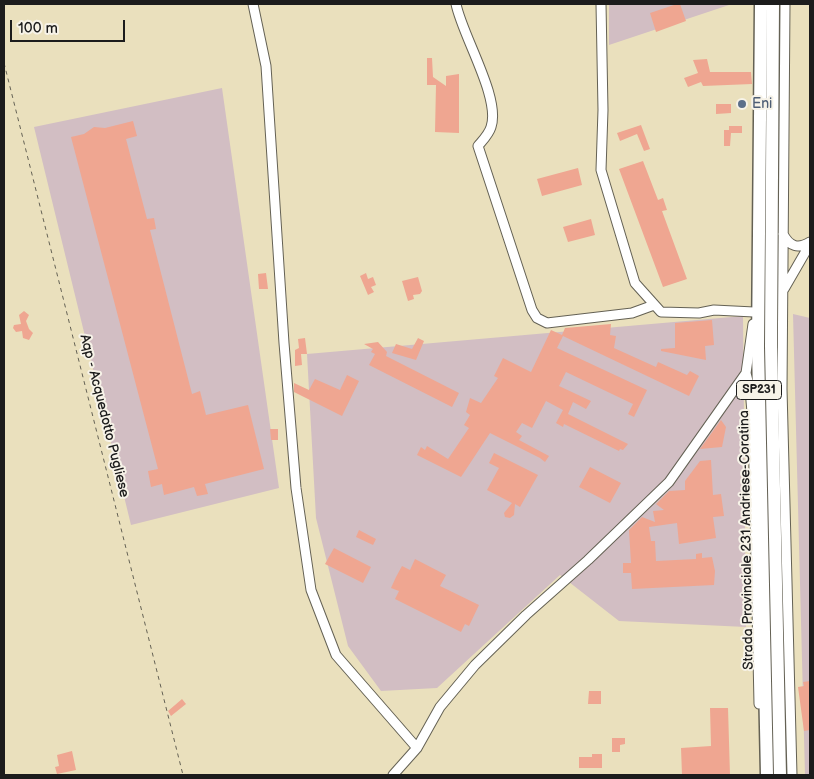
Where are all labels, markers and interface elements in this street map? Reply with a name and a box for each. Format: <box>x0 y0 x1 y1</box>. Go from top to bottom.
scale bar <box>12 10 128 42</box>
text: 100 m <box>18 19 58 38</box>
place label: Eni <box>752 96 772 112</box>
marker: Eni <box>736 98 748 110</box>
street label: Aqp - Acquedotto Pugliese <box>76 333 132 499</box>
road number: SP231 <box>736 380 782 400</box>
street label: Strada Provinciale 231 Andriese-Coratina <box>736 410 758 670</box>

